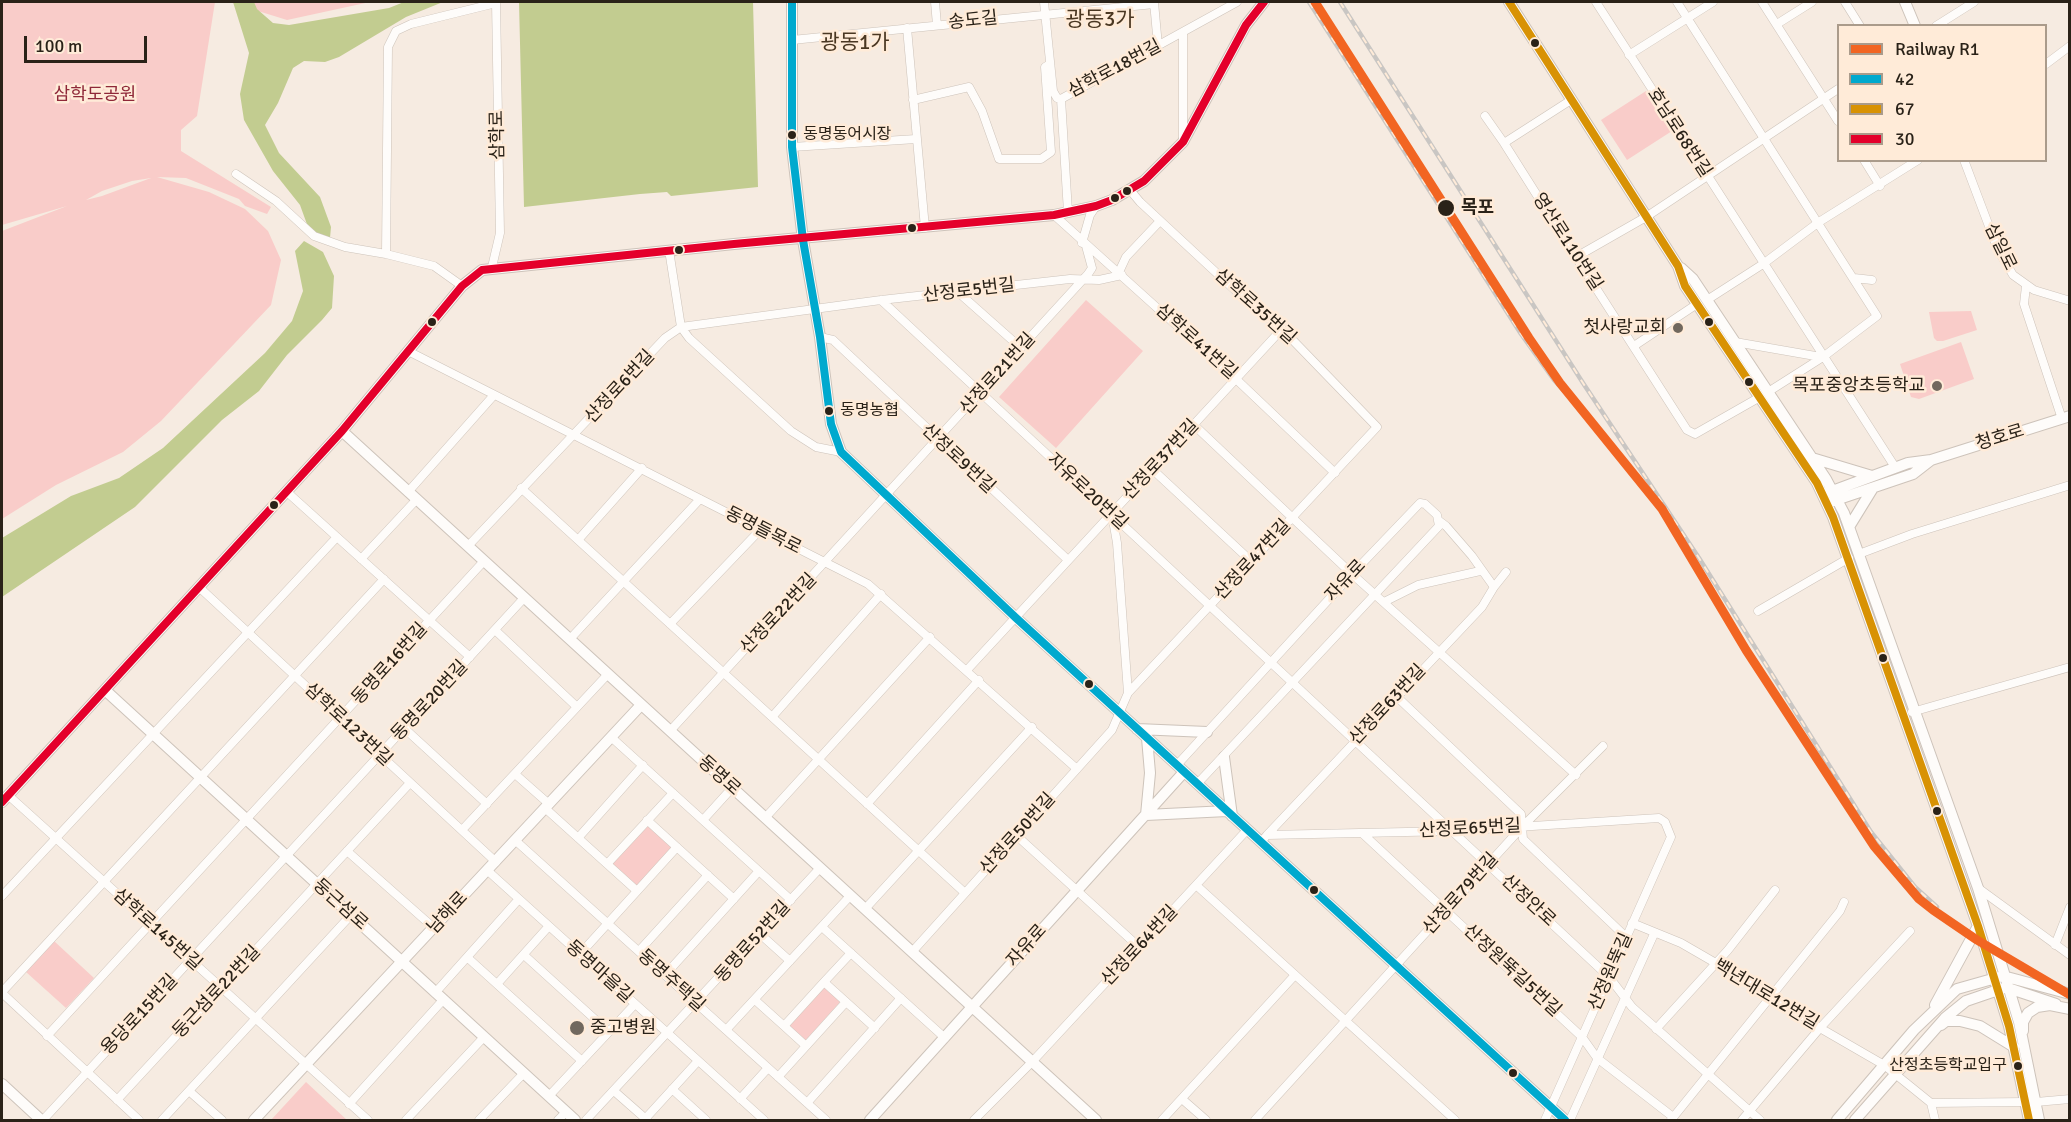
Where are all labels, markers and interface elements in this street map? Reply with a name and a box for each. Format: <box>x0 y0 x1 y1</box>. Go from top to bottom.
district label: 광동3가 <box>1065 7 1135 33</box>
street label: 송도길 <box>947 8 999 34</box>
scale bar <box>27 24 150 62</box>
legend <box>1837 24 2047 162</box>
district label: 광동1가 <box>820 30 890 56</box>
text: 100 m <box>35 35 82 57</box>
street label: 삼학로18번길 <box>1065 35 1165 103</box>
unlabelled marker <box>1529 37 1541 49</box>
text: Railway R1 <box>1895 38 1980 60</box>
text: 42 <box>1895 68 1914 90</box>
park label: 삼학도공원 <box>54 84 136 106</box>
street label: 호남로68번길 <box>1642 84 1716 182</box>
text: 67 <box>1895 98 1914 120</box>
street label: 삼학로 <box>487 110 509 160</box>
place label: 동명동어시장 <box>803 125 891 145</box>
text: 30 <box>1895 128 1914 150</box>
marker: 동명동어시장 <box>786 129 798 141</box>
unlabelled marker <box>1121 185 1133 197</box>
street label: 영산로110번길 <box>1527 189 1607 295</box>
unlabelled marker <box>1109 192 1121 204</box>
place label: 목포 <box>1461 197 1494 219</box>
marker: 목포 <box>1436 198 1456 218</box>
street label: 삼일로 <box>1979 220 2021 274</box>
unlabelled marker <box>906 222 918 234</box>
unlabelled marker <box>673 244 685 256</box>
street label: 삼학로35번길 <box>1210 265 1300 349</box>
street label: 산정로5번길 <box>922 275 1016 307</box>
street label: 삼학로41번길 <box>1151 300 1241 384</box>
unlabelled marker <box>426 316 438 328</box>
unlabelled marker <box>1703 316 1715 328</box>
place label: 첫사랑교회 <box>1583 317 1666 339</box>
marker: 첫사랑교회 <box>1671 321 1685 335</box>
street label: 산정로21번길 <box>956 329 1040 419</box>
street label: 산정로6번길 <box>581 346 659 428</box>
place label: 목포중앙초등학교 <box>1793 375 1925 397</box>
unlabelled marker <box>1743 376 1755 388</box>
marker: 목포중앙초등학교 <box>1930 379 1944 393</box>
place label: 동명농협 <box>840 401 899 421</box>
marker: 동명농협 <box>823 405 835 417</box>
street label: 산정로37번길 <box>1118 415 1204 505</box>
street label: 산정로9번길 <box>917 420 999 498</box>
street label: 청호로 <box>1973 420 2027 456</box>
street label: 자유로20번길 <box>1042 449 1132 535</box>
unlabelled marker <box>268 499 280 511</box>
street label: 동명들목로 <box>721 503 805 559</box>
street label: 산정로47번길 <box>1210 515 1296 605</box>
street label: 자유로 <box>1321 555 1371 607</box>
street label: 산정로22번길 <box>736 569 822 659</box>
street label: 동명로16번길 <box>348 619 432 709</box>
unlabelled marker <box>1877 652 1889 664</box>
street label: 동명로20번길 <box>387 656 473 746</box>
street label: 산정로63번길 <box>1345 660 1431 750</box>
unlabelled marker <box>1083 678 1095 690</box>
street label: 삼학로123번길 <box>300 679 396 771</box>
street label: 동명로 <box>693 751 745 801</box>
street label: 산정로50번길 <box>976 789 1060 879</box>
unlabelled marker <box>1931 805 1943 817</box>
street label: 산정로65번길 <box>1418 816 1522 842</box>
street label: 산정로79번길 <box>1419 849 1503 939</box>
street label: 산정안로 <box>1496 871 1560 931</box>
street label: 둥근섬로 <box>308 875 372 935</box>
unlabelled marker <box>1308 884 1320 896</box>
street label: 삼학로145번길 <box>108 885 206 975</box>
street label: 남해로 <box>423 887 473 939</box>
street label: 동명로52번길 <box>711 897 795 987</box>
street label: 산정로64번길 <box>1097 901 1183 991</box>
street label: 자유로 <box>1002 920 1052 972</box>
street label: 산정원뚝길5번길 <box>1459 920 1565 1022</box>
street label: 산정원뚝길 <box>1584 930 1638 1014</box>
street label: 동명마을길 <box>561 936 637 1008</box>
street label: 둥근섬로22번길 <box>169 941 265 1043</box>
street label: 동명주택길 <box>633 945 709 1017</box>
street label: 백년대로12번길 <box>1710 955 1822 1035</box>
street label: 용당로15번길 <box>97 970 183 1060</box>
place label: 중고병원 <box>590 1017 656 1039</box>
marker: 중고병원 <box>568 1019 586 1037</box>
place label: 산정초등학교입구 <box>1889 1056 2007 1076</box>
marker: 산정초등학교입구 <box>2012 1060 2024 1072</box>
unlabelled marker <box>1507 1067 1519 1079</box>

